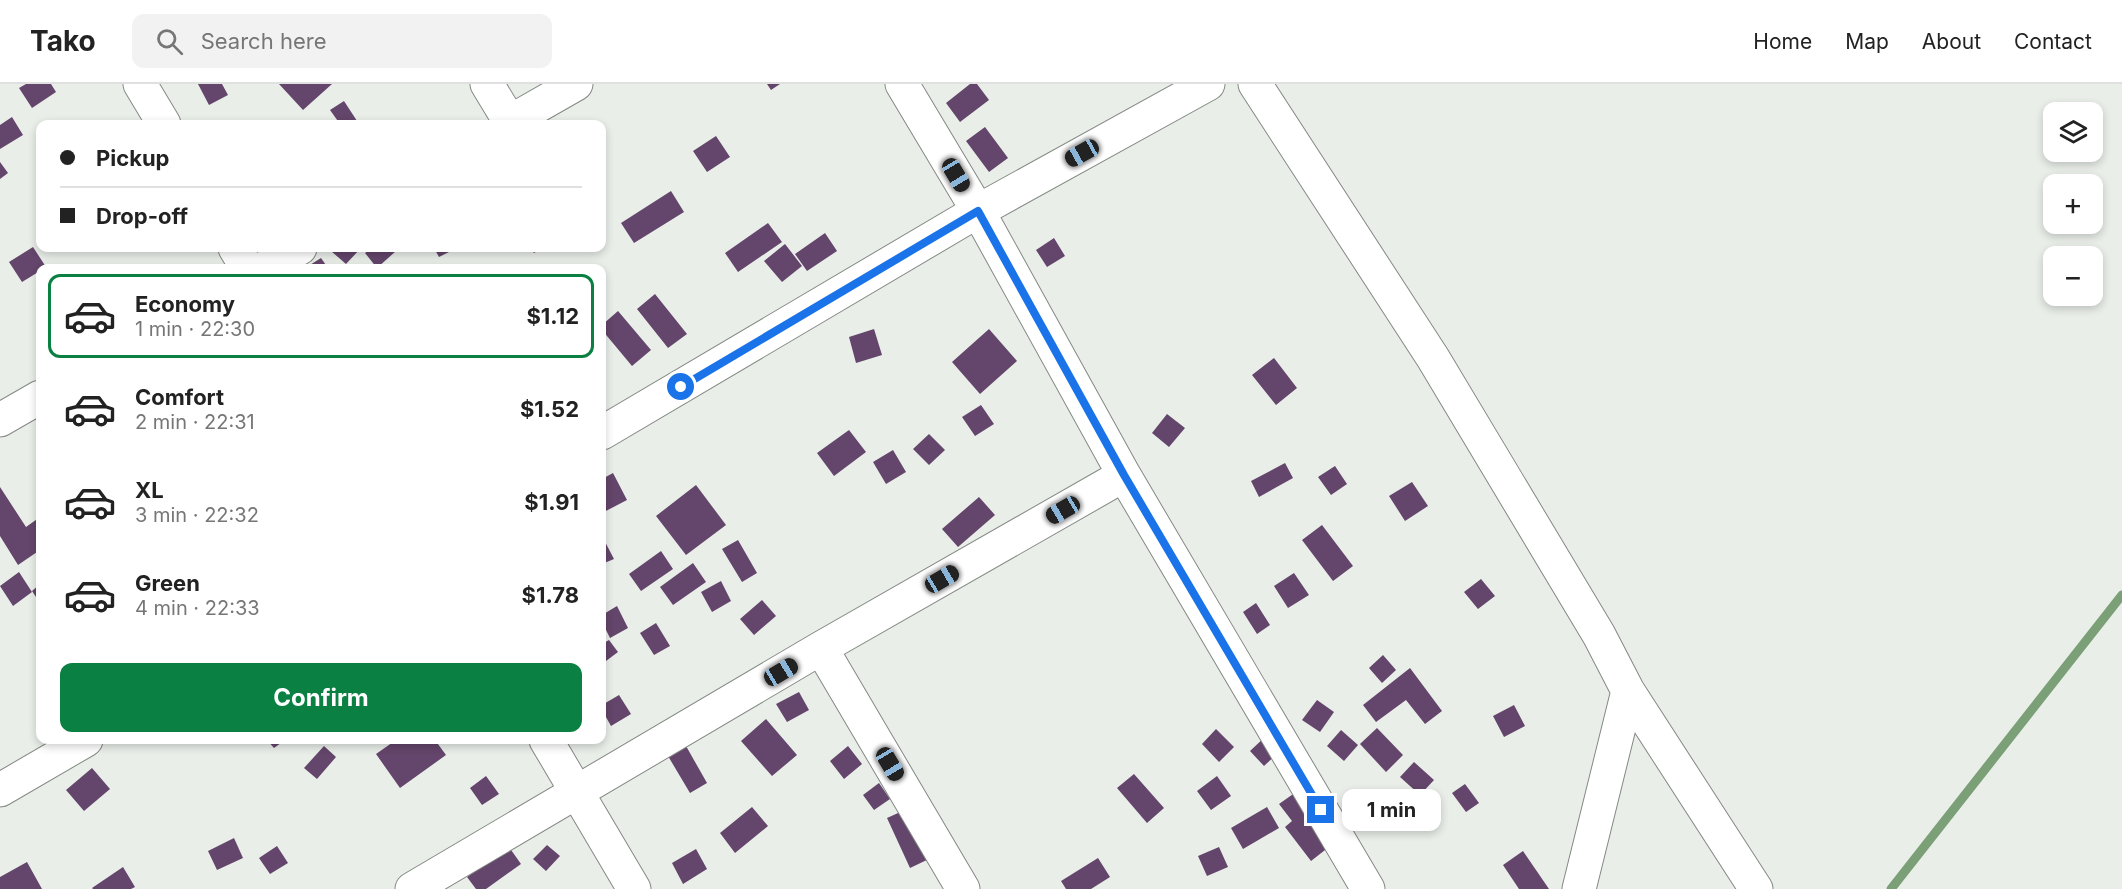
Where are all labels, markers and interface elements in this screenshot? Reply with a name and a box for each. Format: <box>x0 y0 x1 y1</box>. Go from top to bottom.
search box <box>132 14 552 68</box>
text: Tako <box>30 24 96 58</box>
icon: search <box>153 25 186 58</box>
text: Search here <box>201 28 326 54</box>
text: Home <box>1753 29 1812 54</box>
text: Map <box>1845 29 1889 54</box>
text: About <box>1922 29 1981 54</box>
text: Contact <box>2014 29 2092 54</box>
map controls <box>2043 102 2103 306</box>
button: layers <box>2043 102 2103 162</box>
car <box>1062 136 1102 170</box>
text: Pickup <box>96 145 170 171</box>
car <box>939 155 973 195</box>
button: + <box>2043 174 2103 234</box>
text: Drop-off <box>96 203 188 229</box>
button: − <box>2043 246 2103 306</box>
icon: car <box>63 289 117 343</box>
text: Economy <box>135 291 235 317</box>
text: $1.12 <box>526 303 579 329</box>
text: 1 min · 22:30 <box>135 317 255 341</box>
route start <box>667 373 694 400</box>
icon: car <box>63 382 117 436</box>
text: Comfort <box>135 384 224 410</box>
text: $1.52 <box>520 396 579 422</box>
text: 2 min · 22:31 <box>135 410 255 434</box>
icon: car <box>63 475 117 529</box>
text: XL <box>135 477 164 503</box>
text: $1.91 <box>524 489 579 515</box>
car <box>1043 493 1083 527</box>
text: 3 min · 22:32 <box>135 503 259 527</box>
car <box>922 562 962 596</box>
icon: car <box>63 568 117 622</box>
text: Green <box>135 570 200 596</box>
text: $1.78 <box>522 582 579 608</box>
text: 4 min · 22:33 <box>135 596 260 620</box>
car <box>761 655 801 689</box>
button: Confirm <box>60 663 582 732</box>
car <box>873 744 907 784</box>
callout: 1 min <box>1342 789 1441 831</box>
route end <box>1307 796 1334 823</box>
text: 1 min <box>1367 798 1416 822</box>

